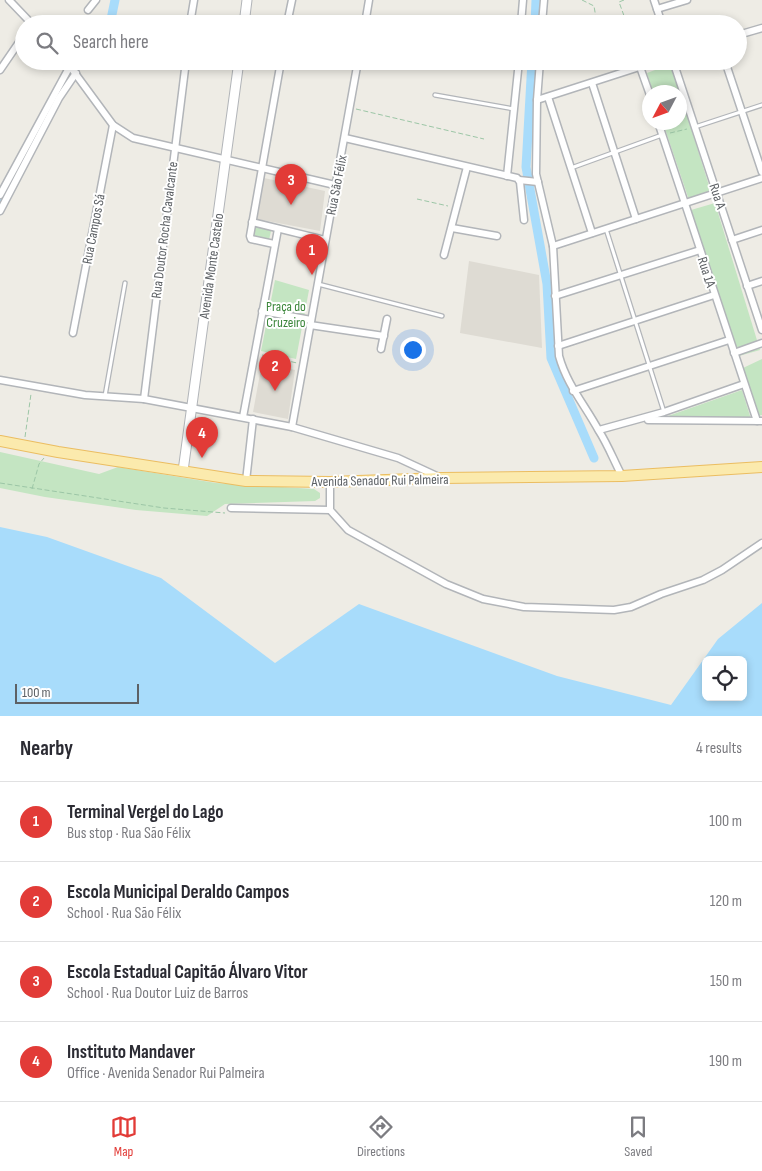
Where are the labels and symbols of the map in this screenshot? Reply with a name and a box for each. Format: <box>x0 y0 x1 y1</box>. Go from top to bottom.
north arrow <box>642 85 687 130</box>
street label: Rua São Félix <box>322 153 351 217</box>
street label: Rua Doutor Rocha Cavalcante <box>148 161 181 299</box>
pin: 3 <box>275 164 307 205</box>
street label: Rua A <box>705 181 730 212</box>
street label: Rua Campos Sá <box>78 193 109 266</box>
street label: Avenida Monte Castelo <box>196 212 227 321</box>
pin: 1 <box>296 234 328 275</box>
street label: Rua 1A <box>694 255 720 290</box>
park label: Praça do Cruzeiro <box>266 298 306 331</box>
your location <box>400 337 426 363</box>
pin: 2 <box>259 350 291 391</box>
pin: 4 <box>186 417 218 458</box>
street label: Avenida Senador Rui Palmeira <box>310 471 449 490</box>
scale bar <box>15 681 139 704</box>

